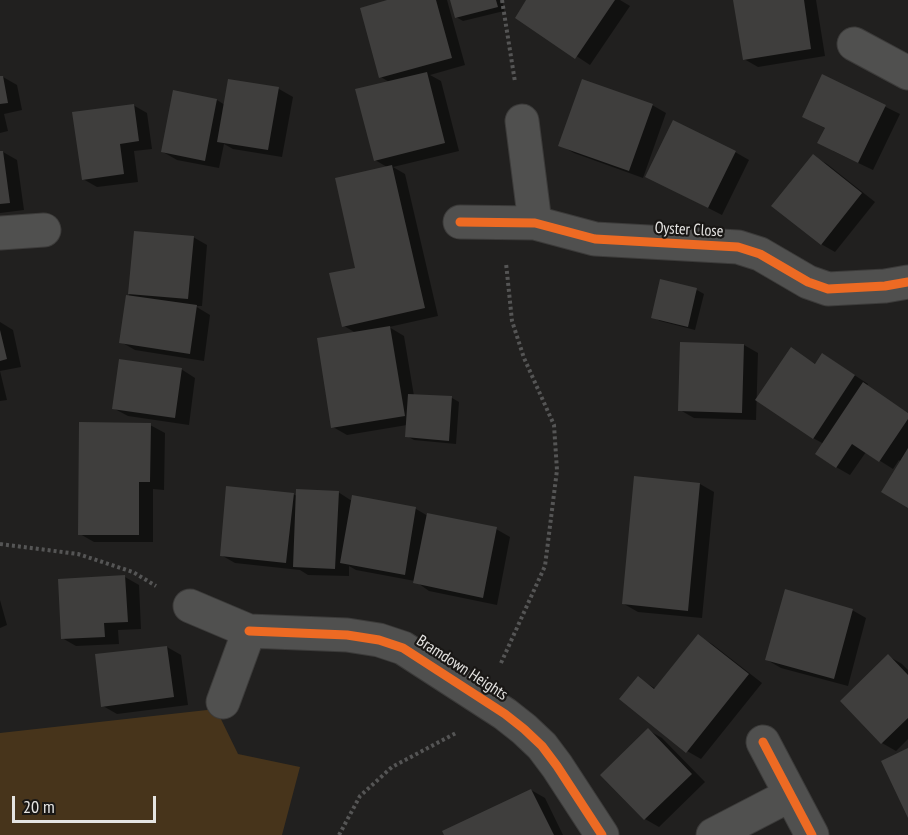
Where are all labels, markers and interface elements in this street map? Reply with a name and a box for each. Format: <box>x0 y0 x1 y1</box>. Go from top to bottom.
street label: Oyster Close <box>654 219 724 241</box>
street label: Bramdown Heights <box>413 631 511 705</box>
scale bar <box>15 784 159 822</box>
text: 20 m <box>23 795 55 818</box>

